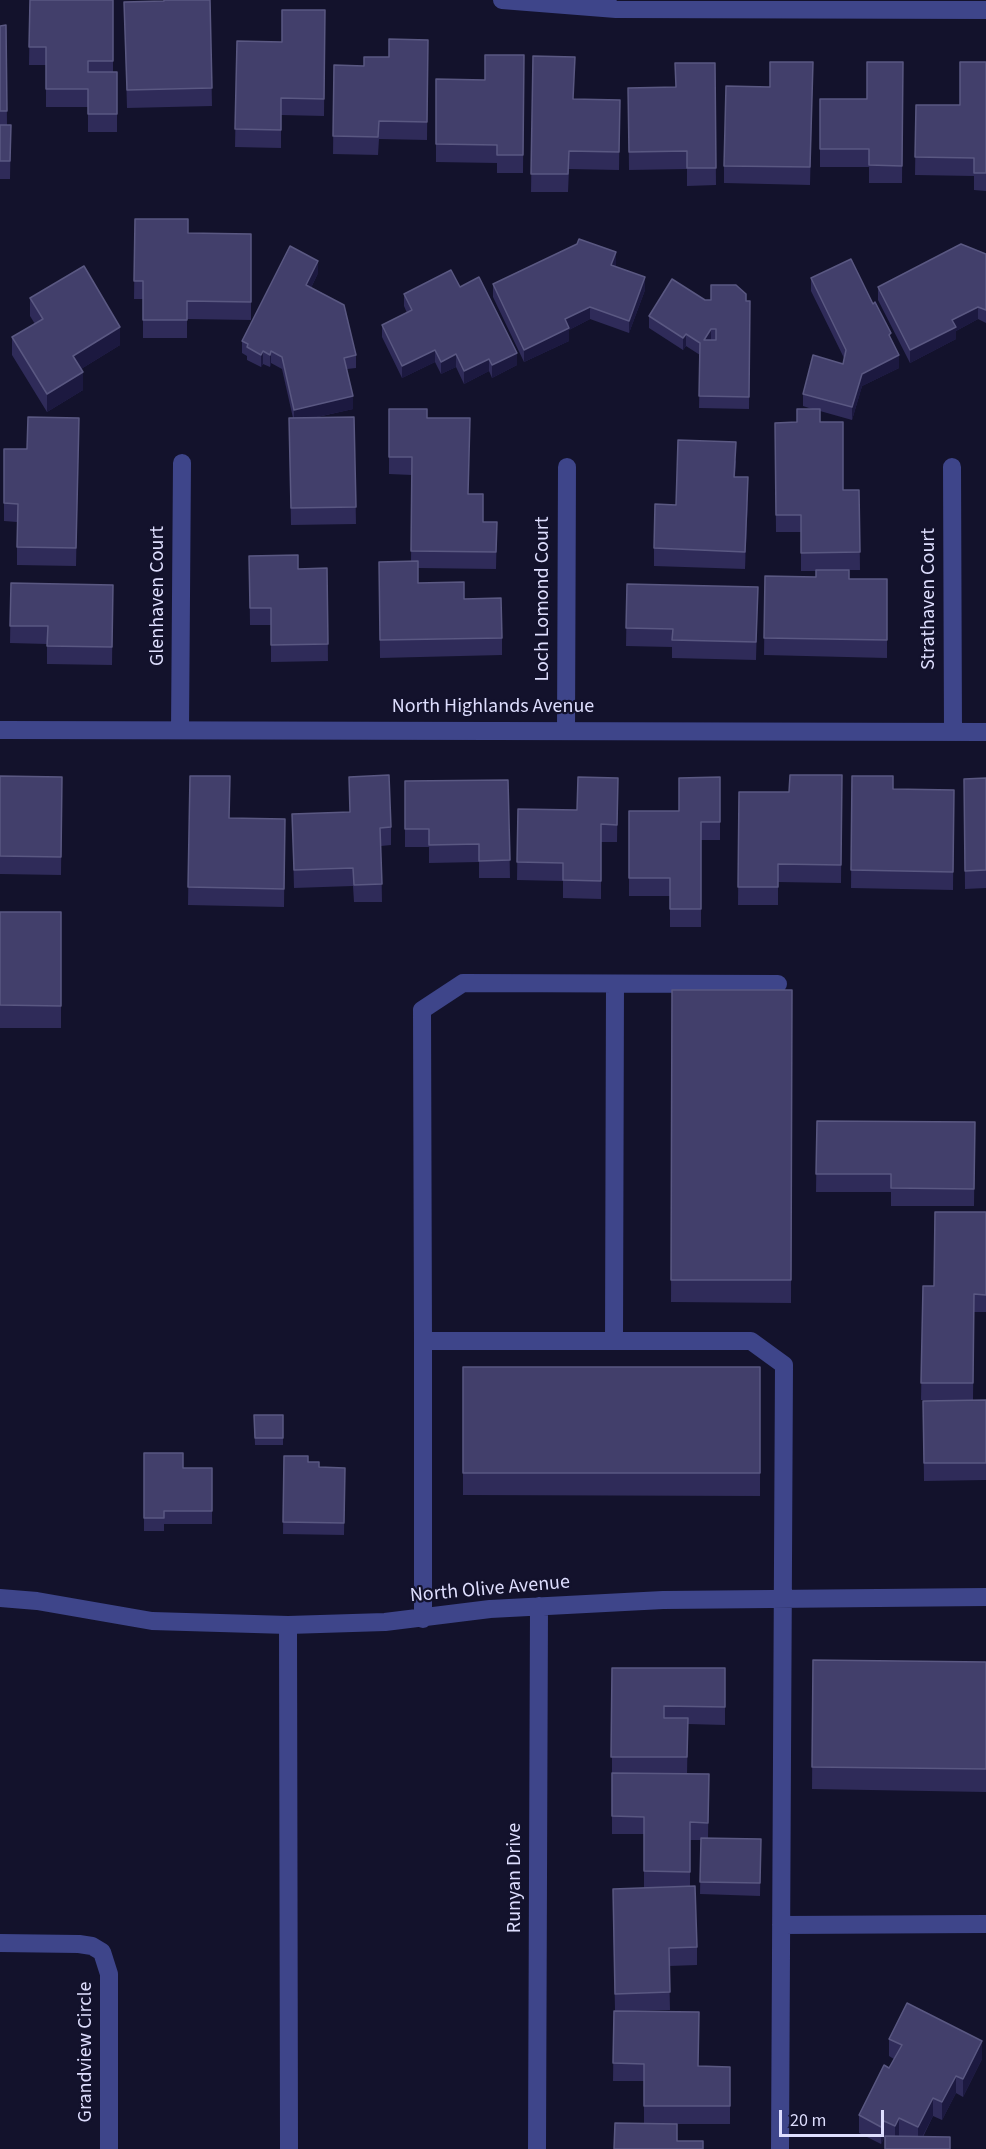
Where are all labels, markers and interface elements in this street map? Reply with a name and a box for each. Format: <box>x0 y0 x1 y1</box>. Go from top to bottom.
street label: Loch Lomond Court <box>532 517 556 681</box>
street label: Glenhaven Court <box>147 526 171 666</box>
street label: Strathaven Court <box>918 528 942 670</box>
street label: North Highlands Avenue <box>392 696 594 720</box>
street label: North Olive Avenue <box>409 1571 571 1609</box>
street label: Runyan Drive <box>504 1823 528 1933</box>
street label: Grandview Circle <box>75 1982 99 2122</box>
scale bar <box>782 2098 887 2136</box>
text: 20 m <box>790 2108 826 2133</box>

